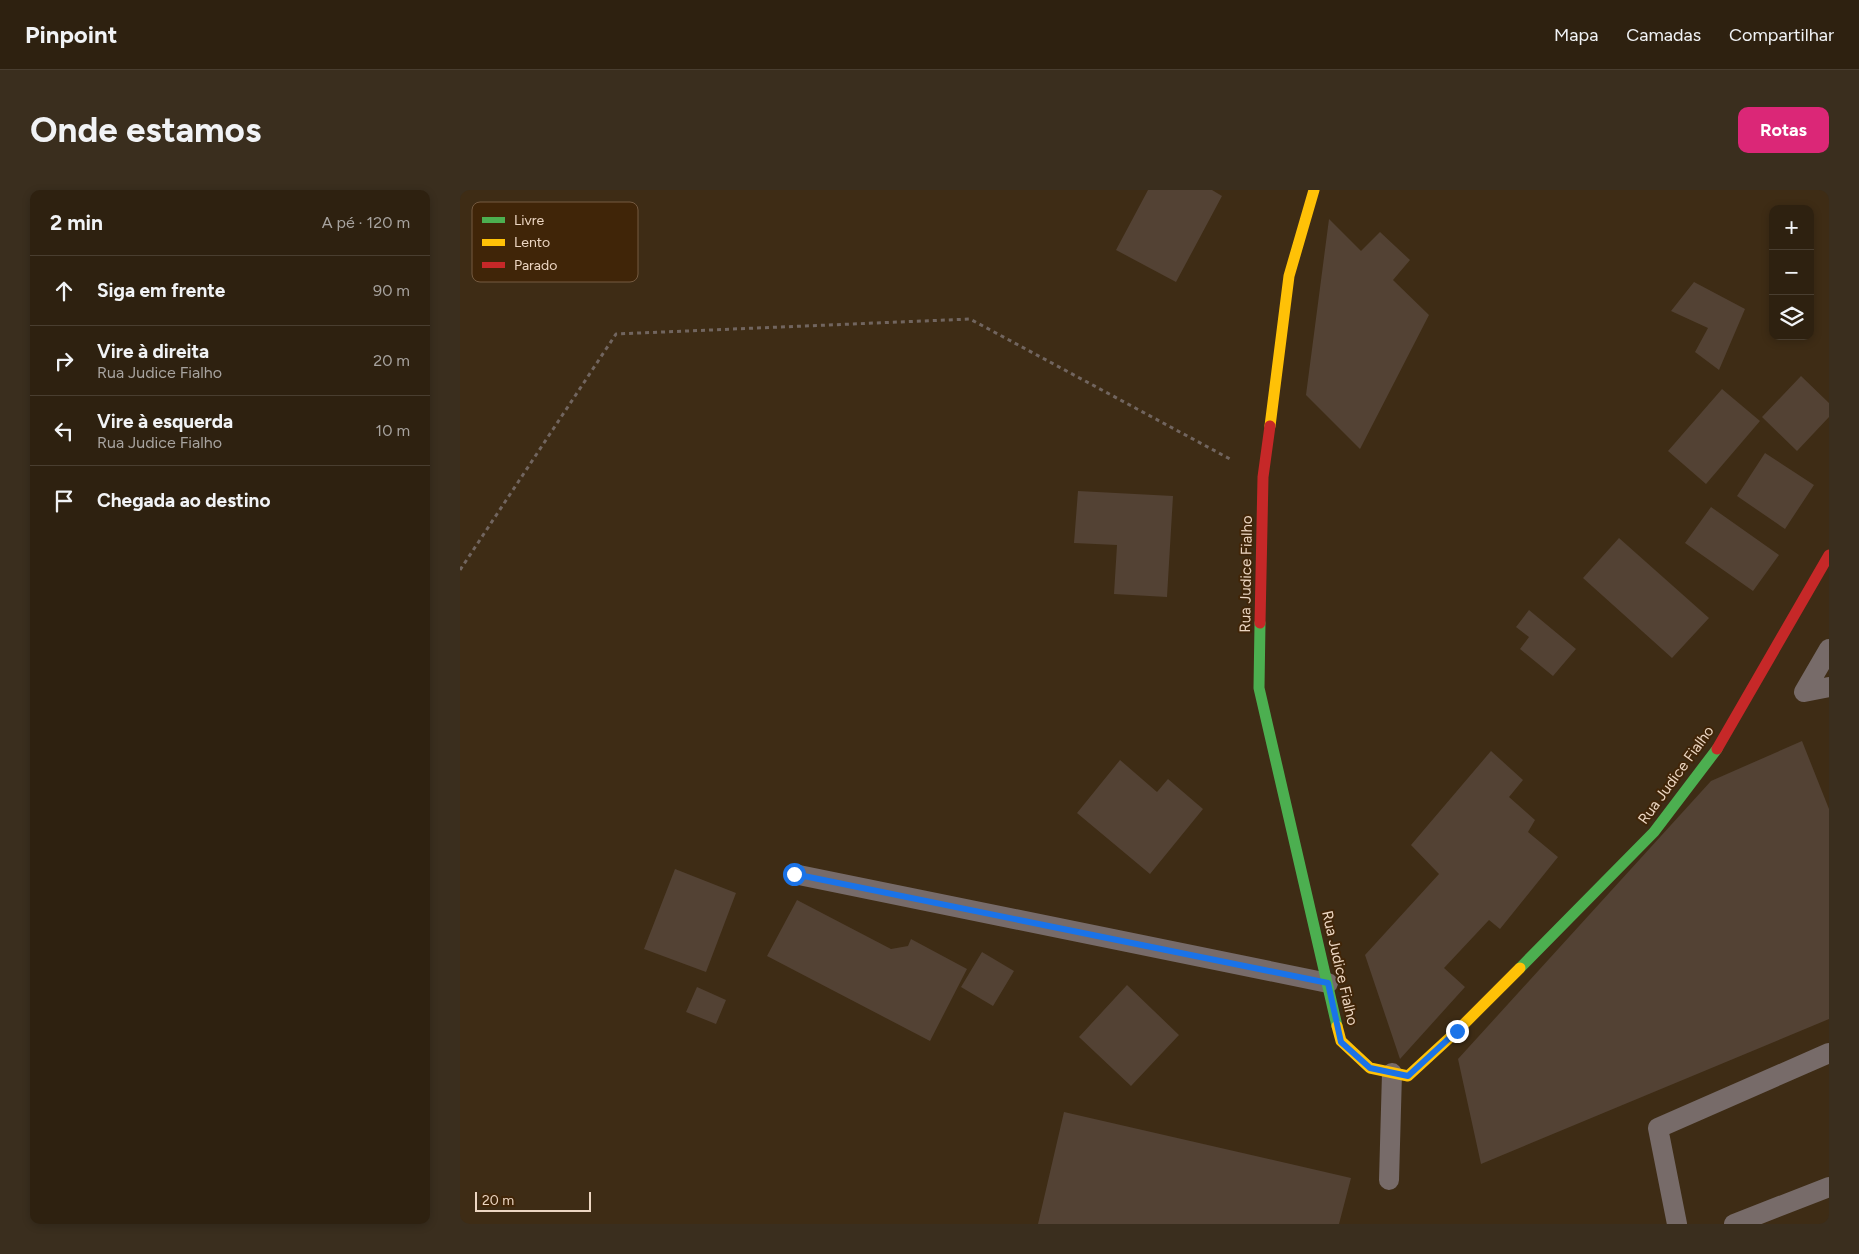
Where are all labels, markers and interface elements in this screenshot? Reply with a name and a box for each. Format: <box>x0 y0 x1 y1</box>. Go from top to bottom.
text: Pinpoint <box>25 20 117 49</box>
text: Mapa <box>1554 24 1598 46</box>
text: Camadas <box>1626 24 1701 46</box>
text: Compartilhar <box>1729 24 1834 46</box>
button: Rotas <box>1738 107 1829 153</box>
text: Onde estamos <box>30 109 261 151</box>
legend <box>472 202 638 282</box>
map controls <box>1769 205 1814 340</box>
button: + <box>1769 205 1814 250</box>
text: 2 min <box>50 210 103 235</box>
text: Livre <box>514 212 545 229</box>
text: A pé · 120 m <box>322 213 410 232</box>
text: Lento <box>514 234 550 251</box>
button: − <box>1769 250 1814 295</box>
text: Parado <box>514 257 557 274</box>
icon: ahead <box>50 277 78 305</box>
text: Siga em frente <box>97 279 225 302</box>
text: 90 m <box>373 281 410 300</box>
button: layers <box>1769 295 1814 340</box>
text: Vire à direita <box>97 340 209 363</box>
icon: right <box>50 347 78 375</box>
text: 20 m <box>373 351 410 370</box>
text: Rua Judice Fialho <box>97 363 222 382</box>
text: Vire à esquerda <box>97 410 233 433</box>
icon: left <box>50 417 78 445</box>
text: 10 m <box>376 421 410 440</box>
text: Rua Judice Fialho <box>97 433 222 452</box>
icon: arrive <box>50 487 78 515</box>
text: Chegada ao destino <box>97 489 270 512</box>
street label: Rua Judice Fialho <box>1236 515 1256 633</box>
street label: Rua Judice Fialho <box>1634 722 1718 828</box>
route start <box>783 863 806 886</box>
street label: Rua Judice Fialho <box>1318 909 1362 1027</box>
route end <box>1446 1020 1469 1043</box>
scale bar <box>475 1189 591 1212</box>
text: 20 m <box>482 1192 514 1209</box>

